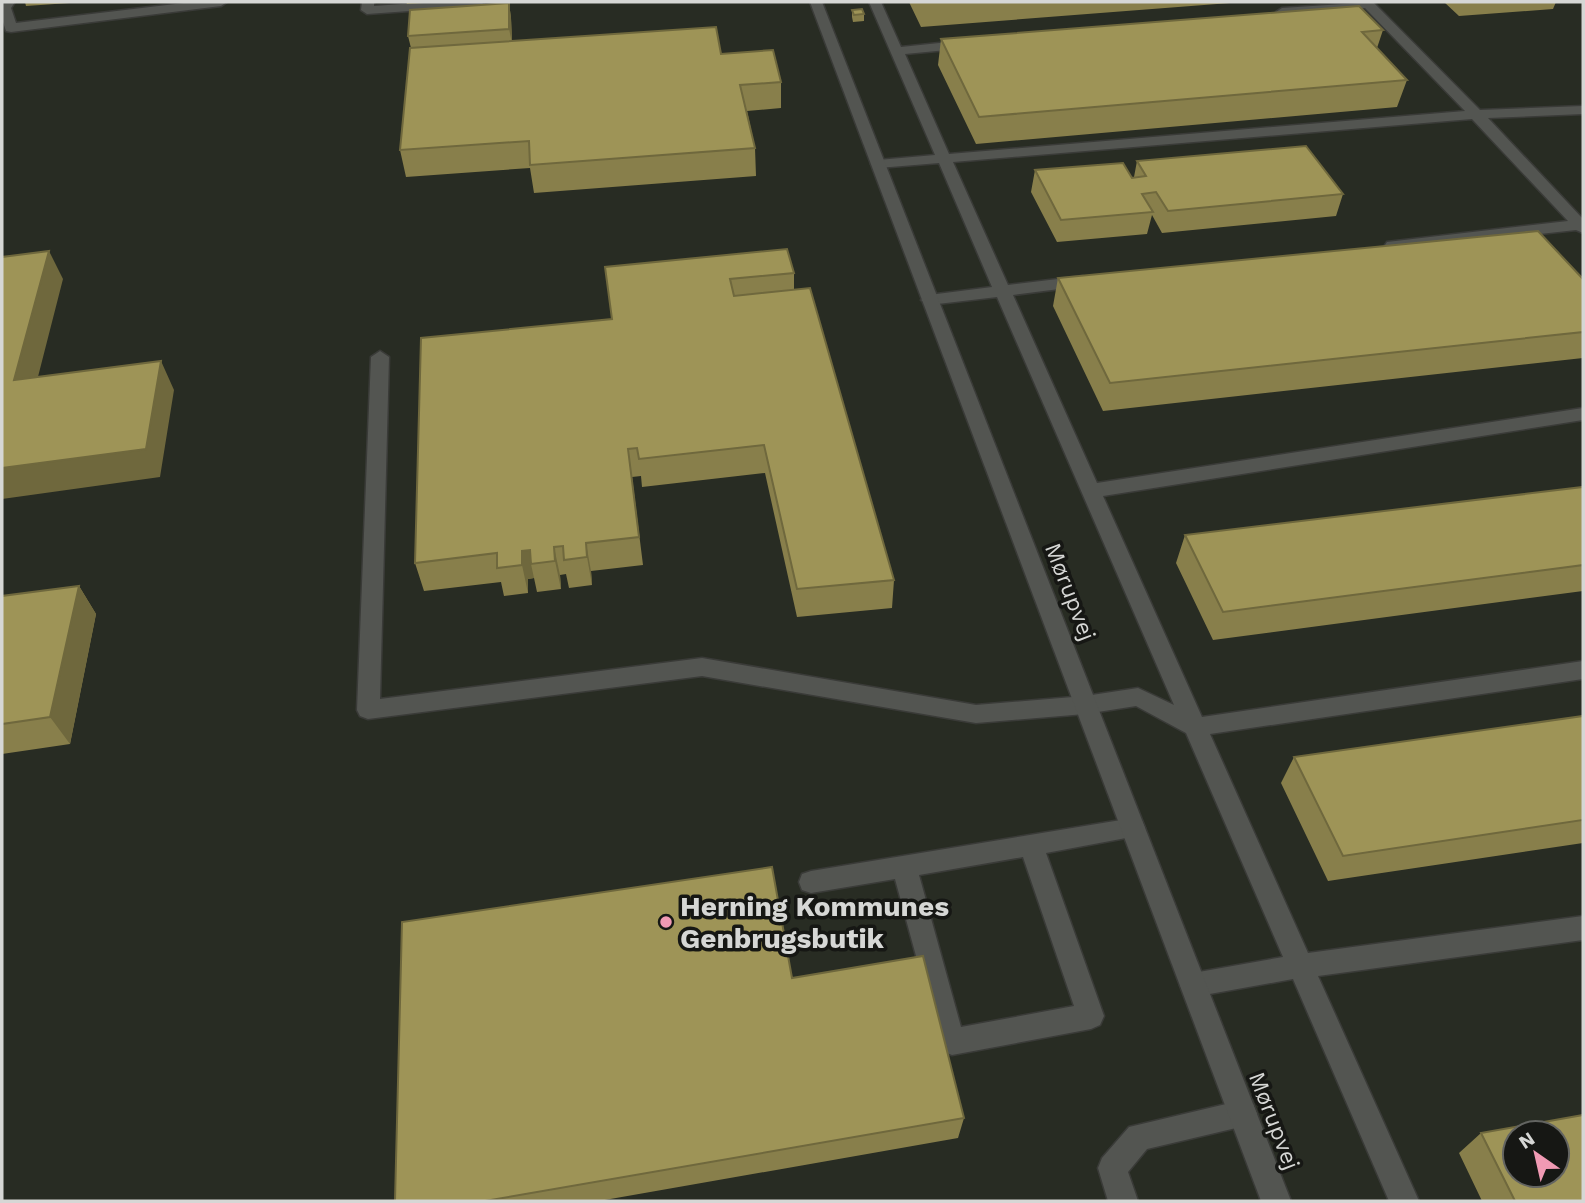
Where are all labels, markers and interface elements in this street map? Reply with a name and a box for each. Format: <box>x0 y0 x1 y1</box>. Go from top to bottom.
street label: Mørupvej <box>1039 539 1101 645</box>
place label: Herning Kommunes Genbrugsbutik <box>680 890 949 955</box>
marker: Herning Kommunes Genbrugsbutik <box>658 914 674 930</box>
street label: Mørupvej <box>1243 1068 1305 1174</box>
north arrow <box>1501 1119 1571 1189</box>
text: N <box>1515 1127 1539 1154</box>

